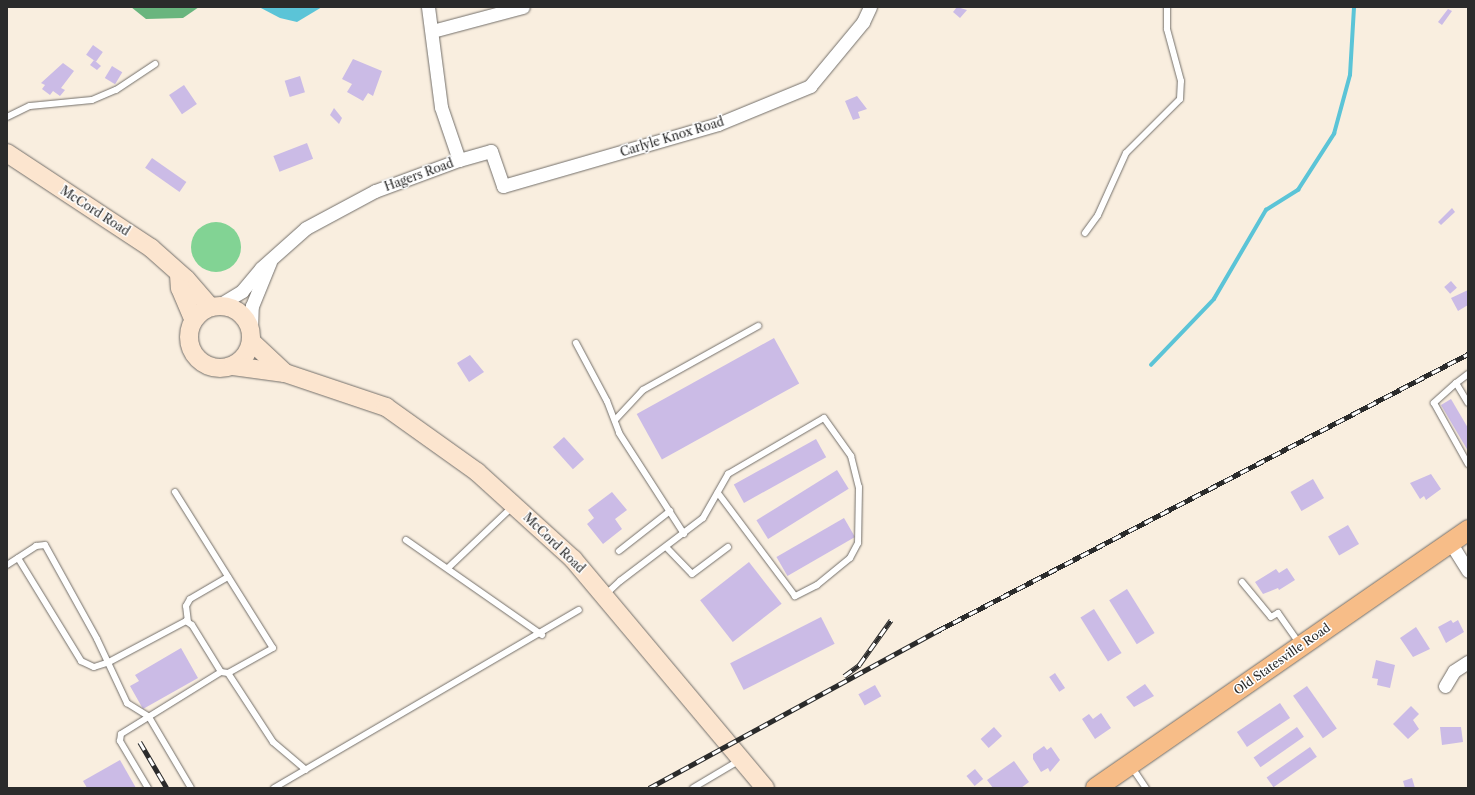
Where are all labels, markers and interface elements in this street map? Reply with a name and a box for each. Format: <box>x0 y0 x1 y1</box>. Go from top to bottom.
street label: Carlyle Knox Road <box>618 114 726 160</box>
street label: Hagers Road <box>382 156 456 194</box>
street label: McCord Road <box>58 183 132 239</box>
street label: McCord Road <box>520 510 588 576</box>
street label: Old Statesville Road <box>1231 620 1333 698</box>

